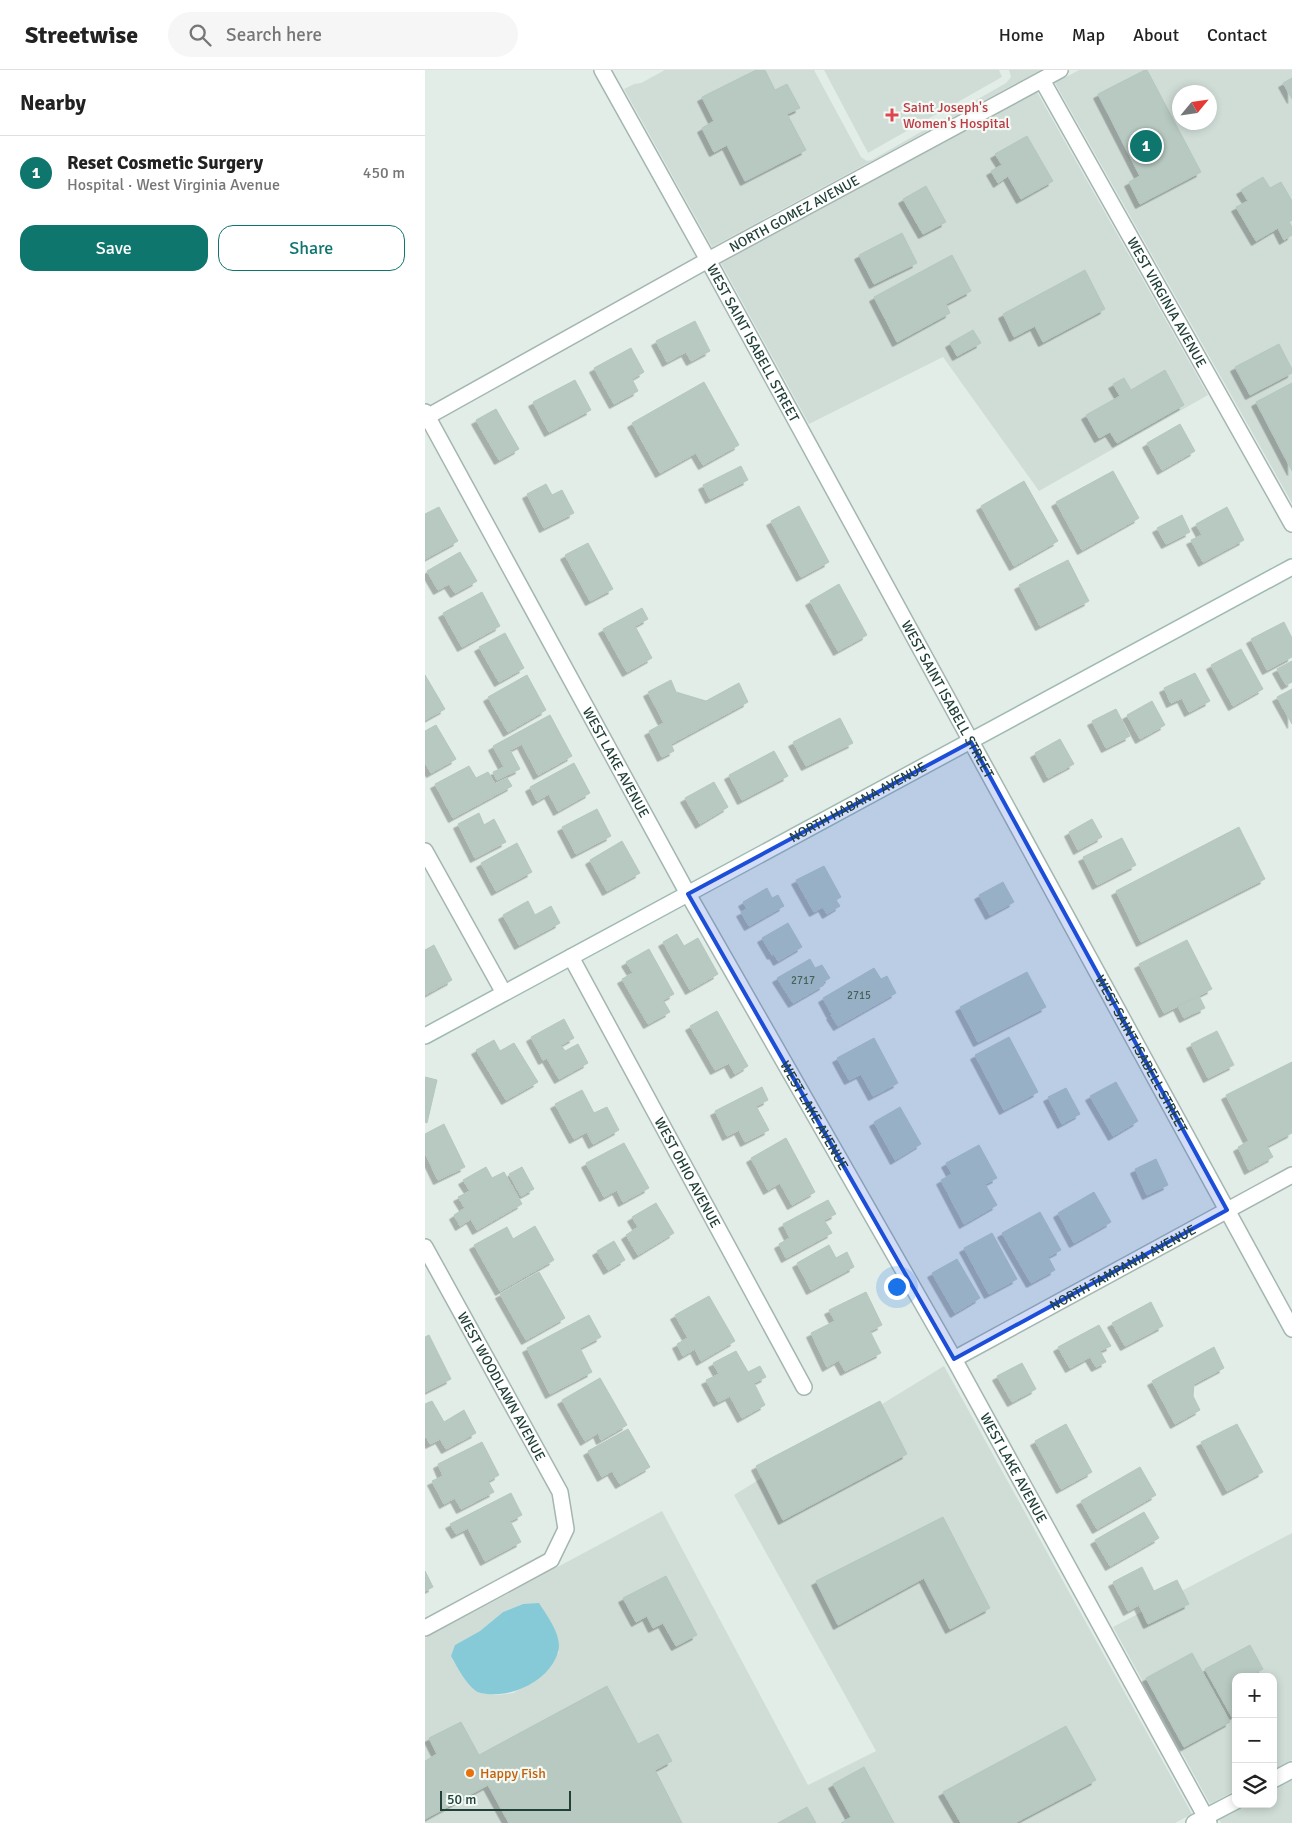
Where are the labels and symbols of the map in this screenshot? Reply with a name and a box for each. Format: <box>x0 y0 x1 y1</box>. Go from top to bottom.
north arrow <box>1172 85 1217 130</box>
place label: Saint Joseph's Women's Hospital <box>903 99 1010 132</box>
marker: Saint Joseph's Women's Hospital <box>885 108 899 122</box>
pin: 1 <box>1130 127 1162 165</box>
street label: NORTH GOMEZ AVENUE <box>726 172 862 256</box>
street label: WEST VIRGINIA AVENUE <box>1123 234 1210 371</box>
street label: WEST SAINT ISABELL STREET <box>703 261 803 425</box>
street label: WEST SAINT ISABELL STREET <box>898 618 997 781</box>
street label: WEST LAKE AVENUE <box>579 704 653 821</box>
street label: NORTH HABANA AVENUE <box>787 758 930 846</box>
street label: WEST SAINT ISABELL STREET <box>1091 972 1191 1136</box>
house number: 2717 <box>791 974 815 987</box>
house number: 2715 <box>847 989 871 1002</box>
street label: WEST LAKE AVENUE <box>776 1058 852 1173</box>
street label: WEST OHIO AVENUE <box>651 1115 724 1231</box>
street label: NORTH TAMPANIA AVENUE <box>1047 1221 1199 1314</box>
your location <box>884 1274 910 1300</box>
street label: WEST WOODLAWN AVENUE <box>454 1309 549 1464</box>
street label: WEST LAKE AVENUE <box>976 1410 1050 1526</box>
place label: Happy Fish <box>480 1765 546 1782</box>
marker: Happy Fish <box>464 1767 476 1779</box>
scale bar <box>440 1788 571 1811</box>

